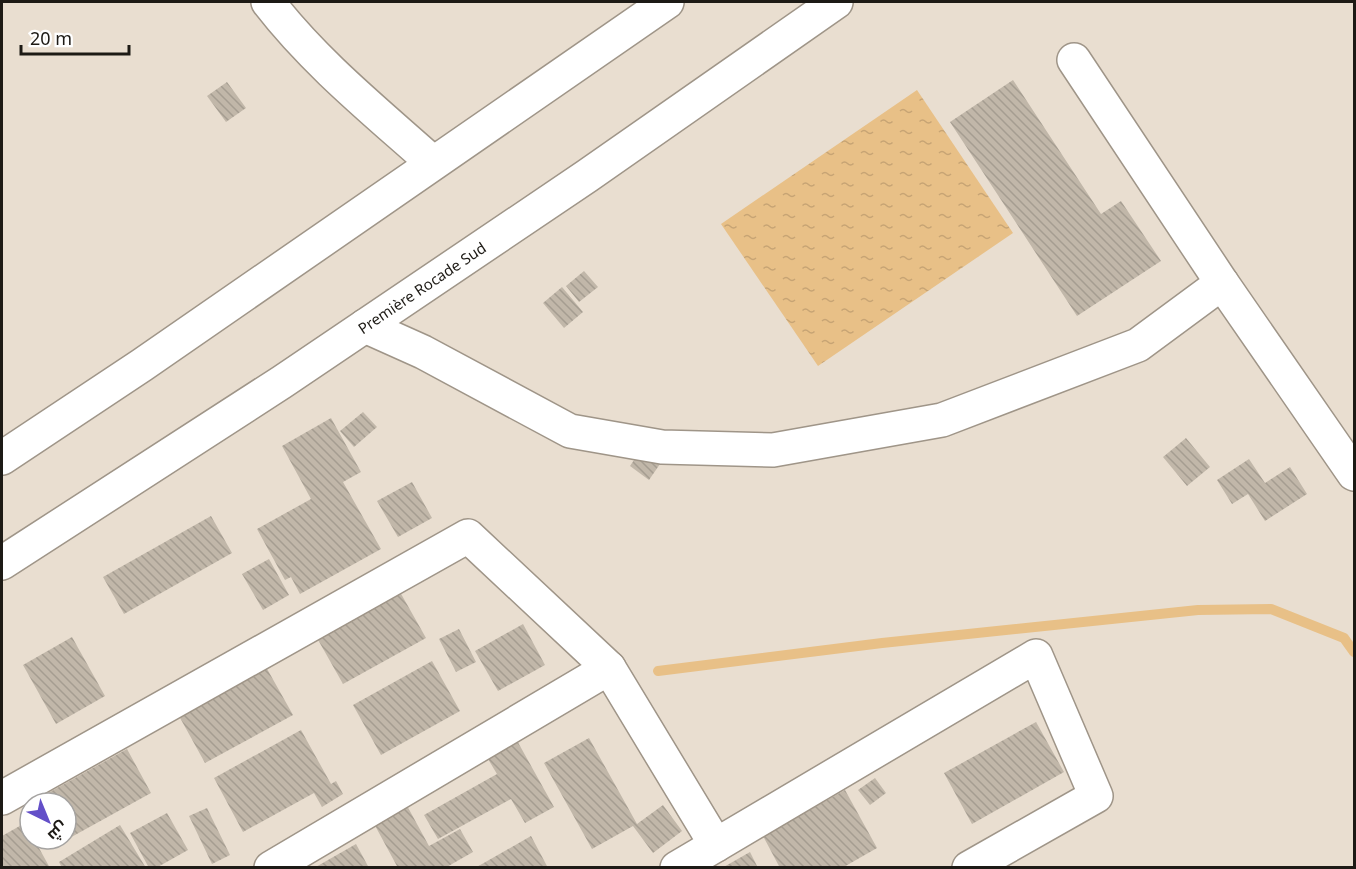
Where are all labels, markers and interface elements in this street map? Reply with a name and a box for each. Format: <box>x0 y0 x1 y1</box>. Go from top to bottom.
scale bar <box>21 18 129 56</box>
text: 20 m <box>30 26 72 50</box>
street label: Première Rocade Sud <box>354 237 490 338</box>
north arrow <box>18 791 78 851</box>
text: ش <box>43 817 73 847</box>

